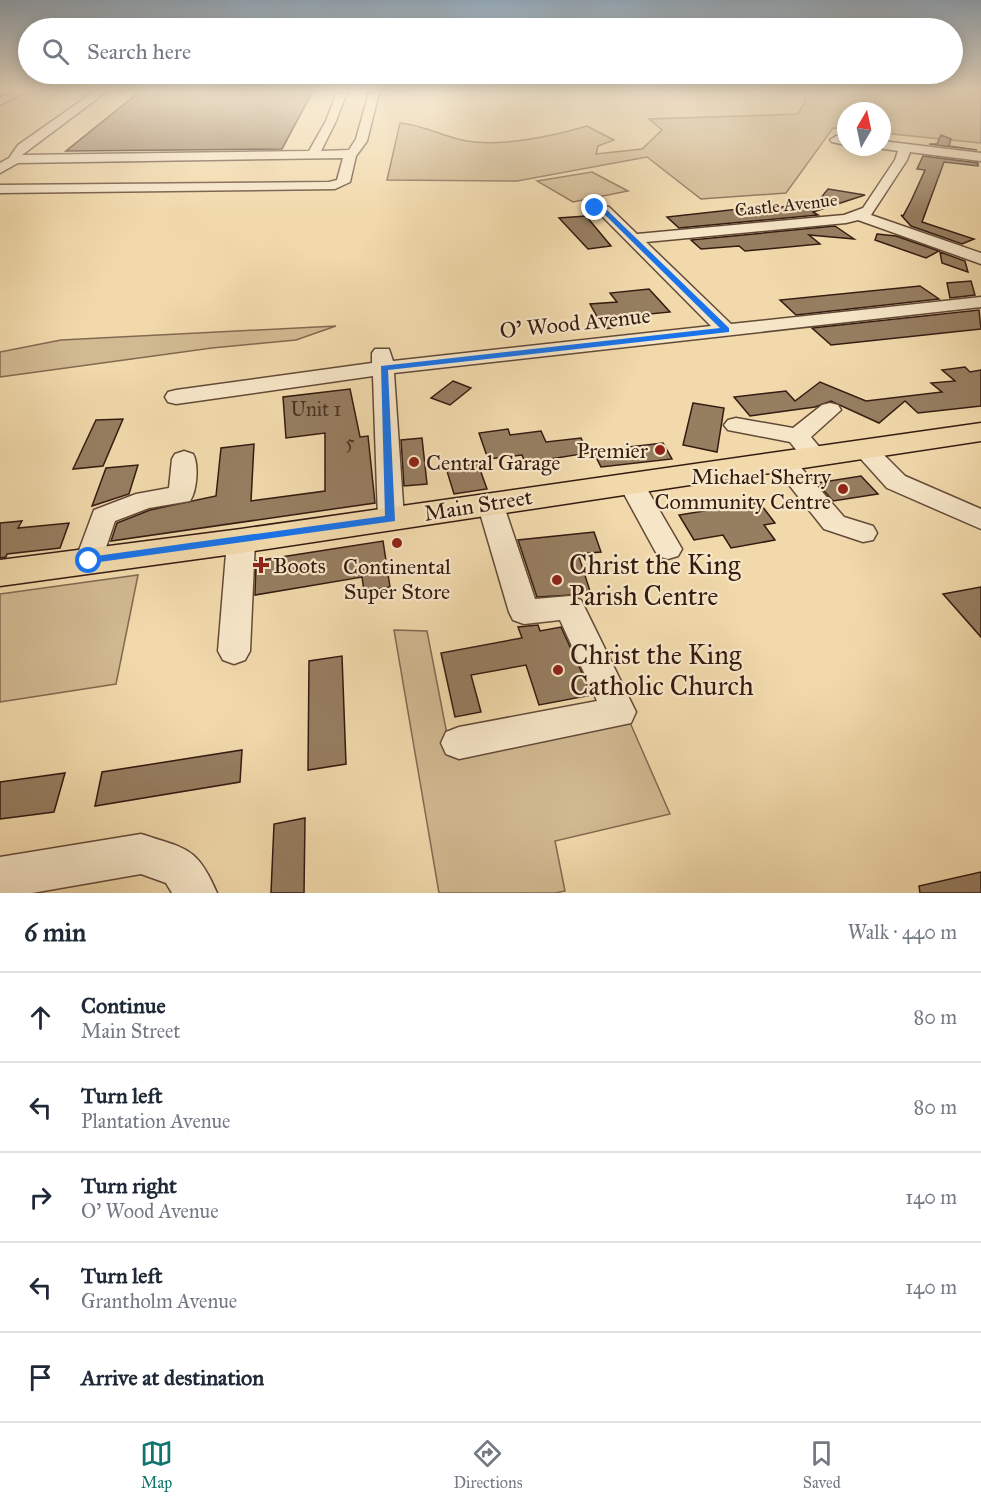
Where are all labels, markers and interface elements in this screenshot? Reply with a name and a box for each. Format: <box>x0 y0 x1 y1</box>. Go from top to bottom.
search box <box>18 18 963 84</box>
icon: search <box>39 35 72 68</box>
text: Search here <box>87 38 191 65</box>
north arrow <box>837 102 891 156</box>
street label: Castle Avenue <box>734 189 838 221</box>
route end <box>581 194 607 220</box>
street label: O' Wood Avenue <box>498 302 652 344</box>
house number: Unit 1 <box>291 397 342 421</box>
house number: 5 <box>345 430 355 454</box>
place label: Premier <box>576 437 649 464</box>
marker: Premier <box>653 443 667 457</box>
place label: Central Garage <box>426 449 560 476</box>
marker: Central Garage <box>407 455 421 469</box>
place label: Michael Sherry Community Centre <box>655 463 832 515</box>
marker: Michael Sherry Community Centre <box>836 482 850 496</box>
street label: Main Street <box>422 483 534 527</box>
marker: Continental Super Store <box>390 536 404 550</box>
route start <box>75 547 101 573</box>
place label: Christ the King Parish Centre <box>569 548 741 612</box>
place label: Boots <box>273 552 326 579</box>
place label: Continental Super Store <box>343 553 451 605</box>
marker: Boots <box>254 558 268 572</box>
marker: Christ the King Parish Centre <box>550 573 564 587</box>
place label: Christ the King Catholic Church <box>570 638 754 702</box>
marker: Christ the King Catholic Church <box>551 663 565 677</box>
text: 6 min <box>24 916 86 948</box>
text: Walk · 440 m <box>848 920 957 944</box>
text: Continue <box>81 992 166 1019</box>
icon: ahead <box>24 1001 57 1034</box>
text: 80 m <box>914 1005 957 1029</box>
text: Main Street <box>81 1019 180 1043</box>
text: Turn left <box>81 1082 163 1109</box>
icon: left <box>24 1091 57 1124</box>
text: 80 m <box>914 1095 957 1119</box>
text: Plantation Avenue <box>81 1109 230 1133</box>
text: Turn right <box>81 1172 177 1199</box>
icon: right <box>24 1181 57 1214</box>
text: 140 m <box>905 1185 957 1209</box>
text: O' Wood Avenue <box>81 1199 219 1223</box>
text: Turn left <box>81 1262 163 1289</box>
icon: left <box>24 1271 57 1304</box>
text: 140 m <box>905 1275 957 1299</box>
text: Grantholm Avenue <box>81 1289 237 1313</box>
icon: arrive <box>24 1361 57 1394</box>
text: Arrive at destination <box>81 1364 264 1391</box>
tab: Map <box>140 1437 173 1492</box>
tab: Directions <box>453 1437 522 1492</box>
tab: Saved <box>803 1437 841 1492</box>

